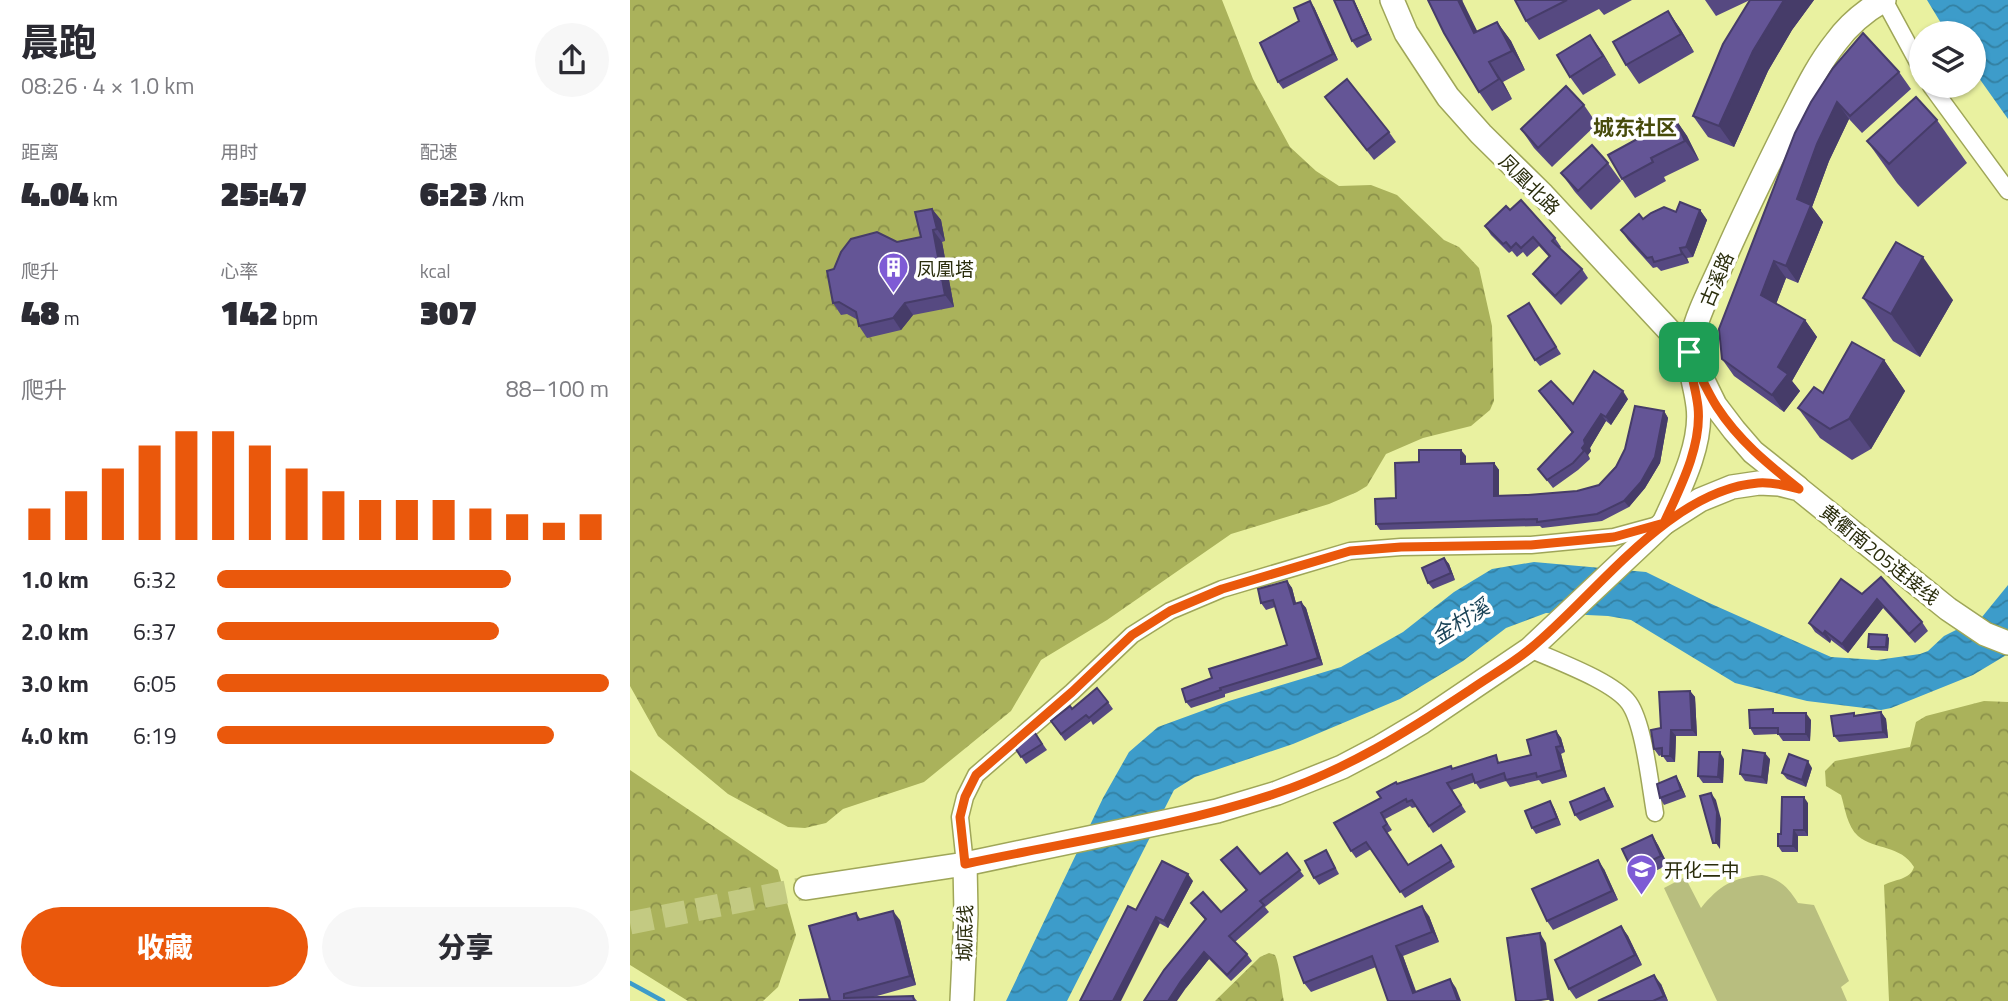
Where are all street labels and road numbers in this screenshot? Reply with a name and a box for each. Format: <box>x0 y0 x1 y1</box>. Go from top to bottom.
street label: 凤凰北路 <box>1493 147 1567 221</box>
street label: 古溪路 <box>1692 247 1740 311</box>
street label: 黄衢南205连接线 <box>1814 497 1946 611</box>
street label: 城底线 <box>949 904 979 962</box>

